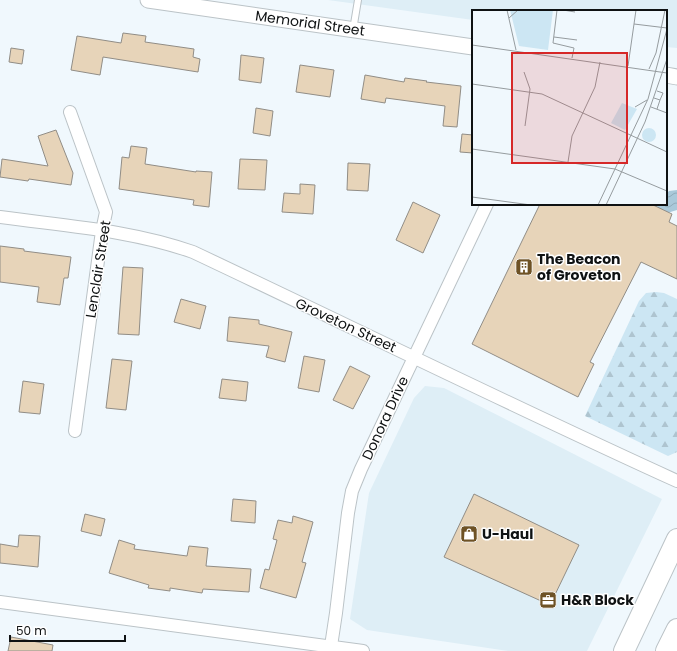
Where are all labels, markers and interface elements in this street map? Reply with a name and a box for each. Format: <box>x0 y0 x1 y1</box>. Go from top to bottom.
street label: Memorial Street <box>254 5 366 41</box>
inset map <box>472 10 667 205</box>
street label: Lenclair Street <box>80 219 116 319</box>
place label: The Beacon of Groveton <box>537 249 621 285</box>
building icon: The Beacon of Groveton <box>514 257 534 277</box>
street label: Groveton Street <box>292 293 400 357</box>
street label: Donora Drive <box>357 373 413 463</box>
shop icon: U-Haul <box>459 524 479 544</box>
place label: U-Haul <box>482 524 533 544</box>
office icon: H&R Block <box>538 590 558 610</box>
place label: H&R Block <box>561 590 634 610</box>
scale bar <box>10 617 125 643</box>
text: 50 m <box>16 622 47 639</box>

